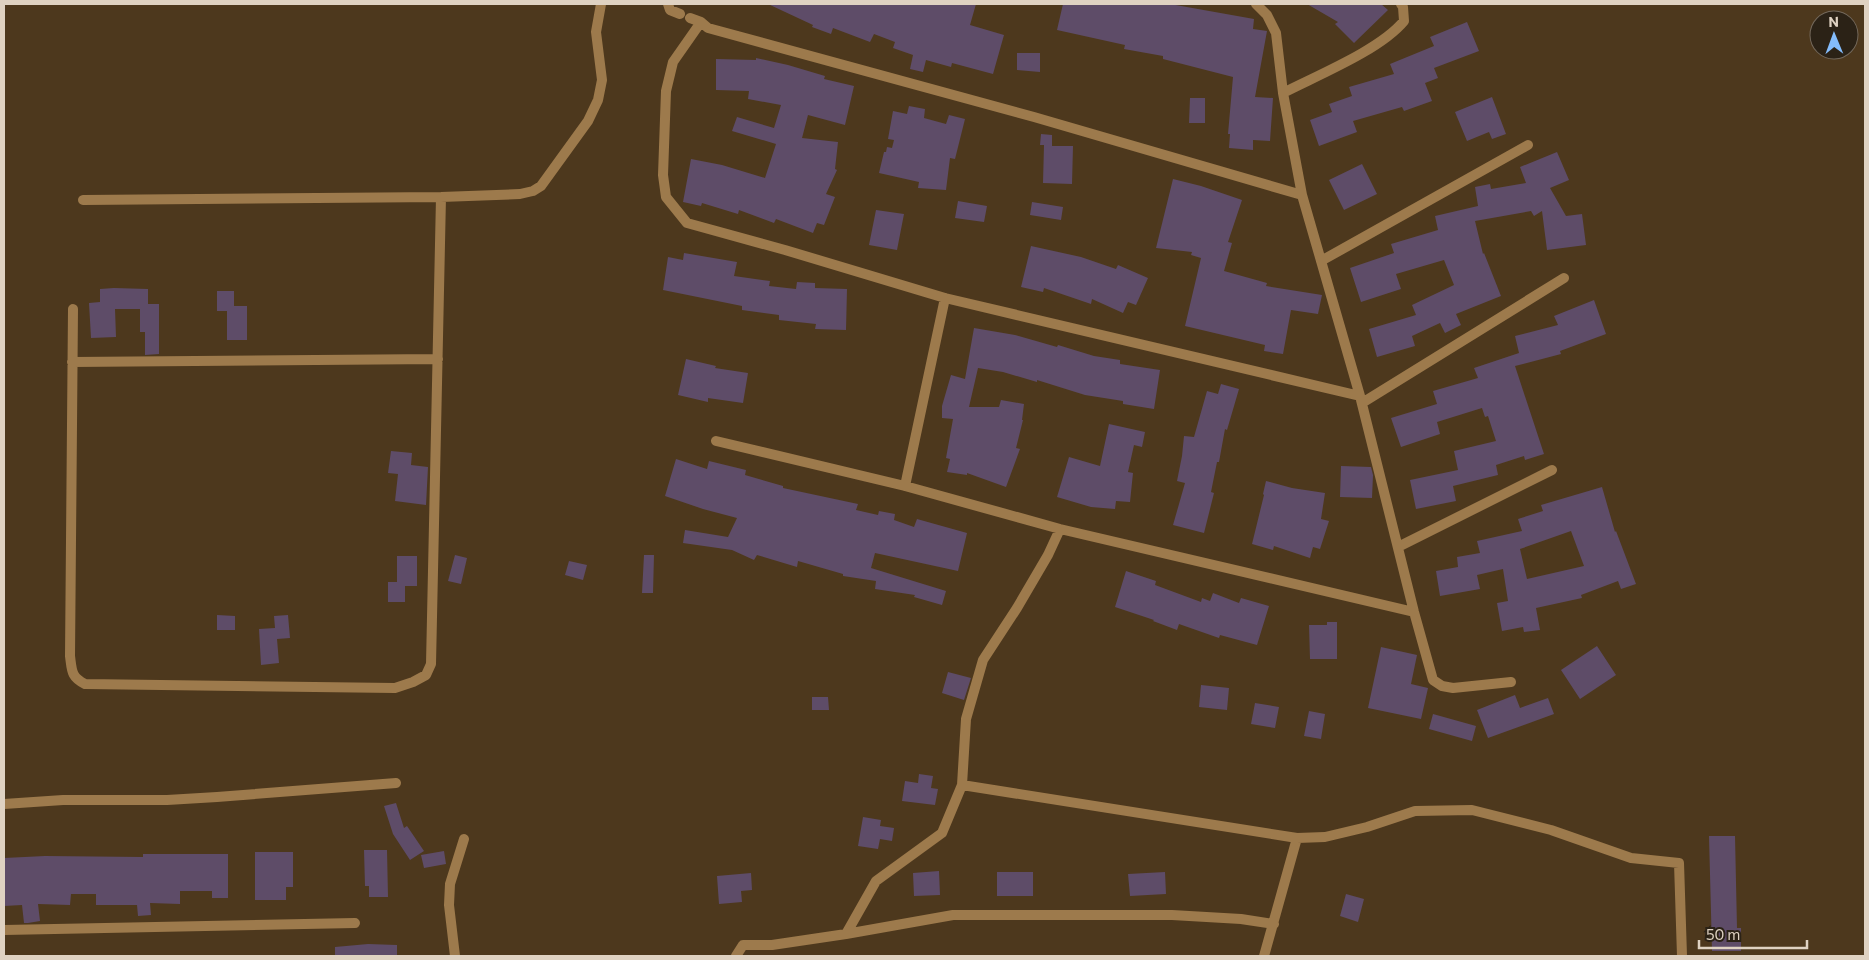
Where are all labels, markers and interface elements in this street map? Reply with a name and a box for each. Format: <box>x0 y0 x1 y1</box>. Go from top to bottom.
north arrow <box>1809 10 1859 60</box>
text: N <box>1828 13 1839 30</box>
scale bar <box>1699 918 1806 950</box>
text: 50 m <box>1706 925 1740 943</box>

